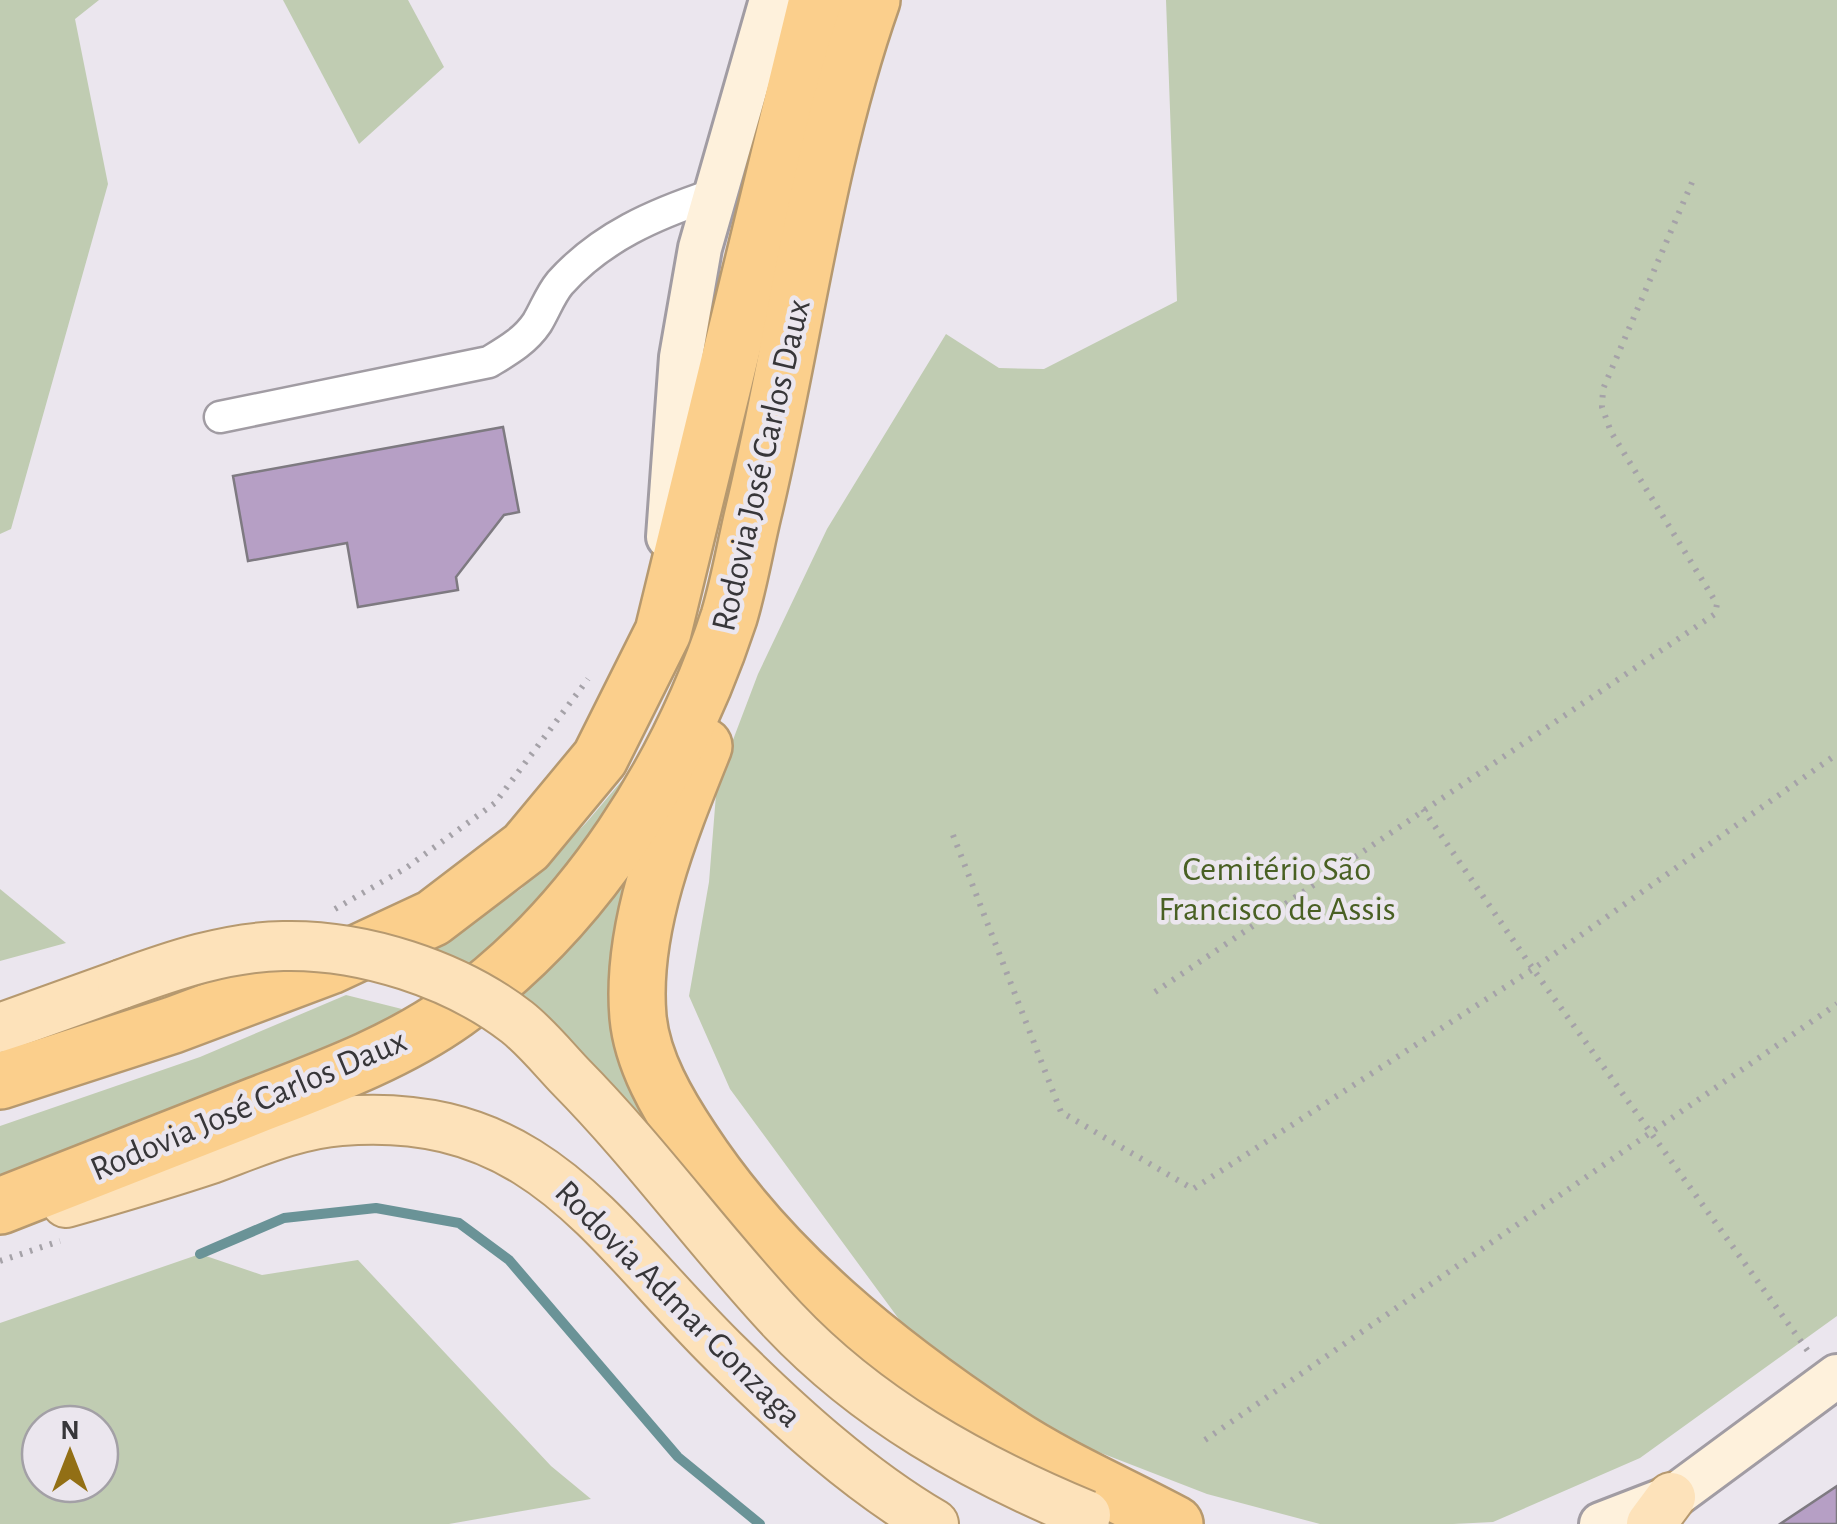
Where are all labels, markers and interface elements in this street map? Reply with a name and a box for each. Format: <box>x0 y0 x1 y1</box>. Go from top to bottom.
street label: Rodovia José Carlos Daux <box>706 296 817 635</box>
park label: Cemitério São Francisco de Assis <box>1158 852 1396 927</box>
street label: Rodovia José Carlos Daux <box>86 1023 412 1188</box>
street label: Rodovia Admar Gonzaga <box>548 1174 808 1434</box>
north arrow <box>20 1404 120 1504</box>
text: N <box>60 1417 80 1445</box>

